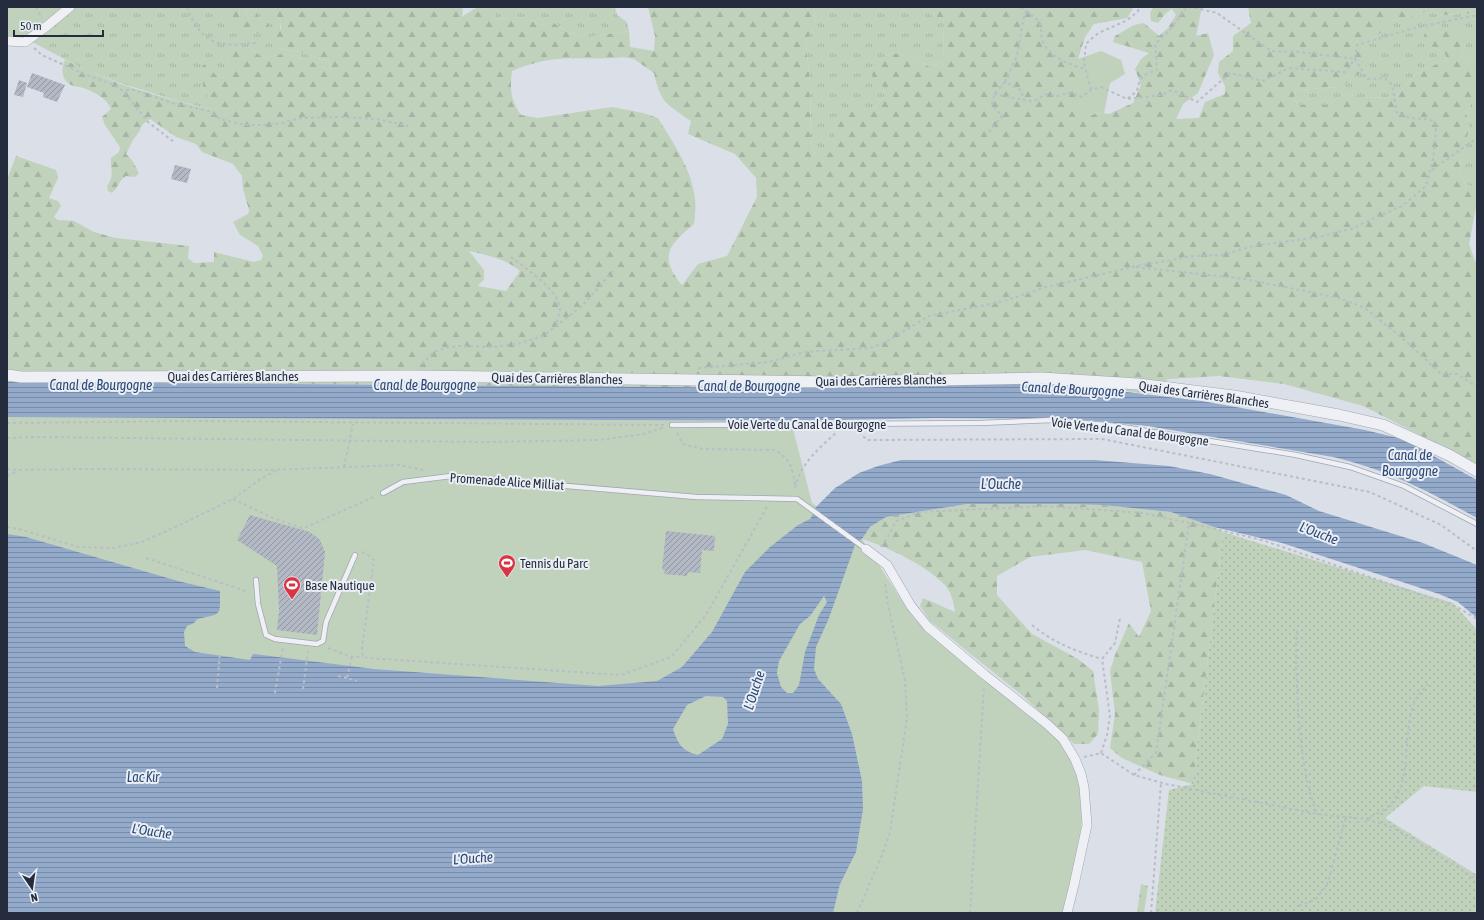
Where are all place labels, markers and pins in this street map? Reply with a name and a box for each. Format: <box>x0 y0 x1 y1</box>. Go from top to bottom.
sports icon: Tennis du Parc <box>497 553 517 578</box>
place label: Tennis du Parc <box>520 556 588 571</box>
sports icon: Base Nautique <box>282 575 302 600</box>
place label: Base Nautique <box>305 578 375 593</box>

